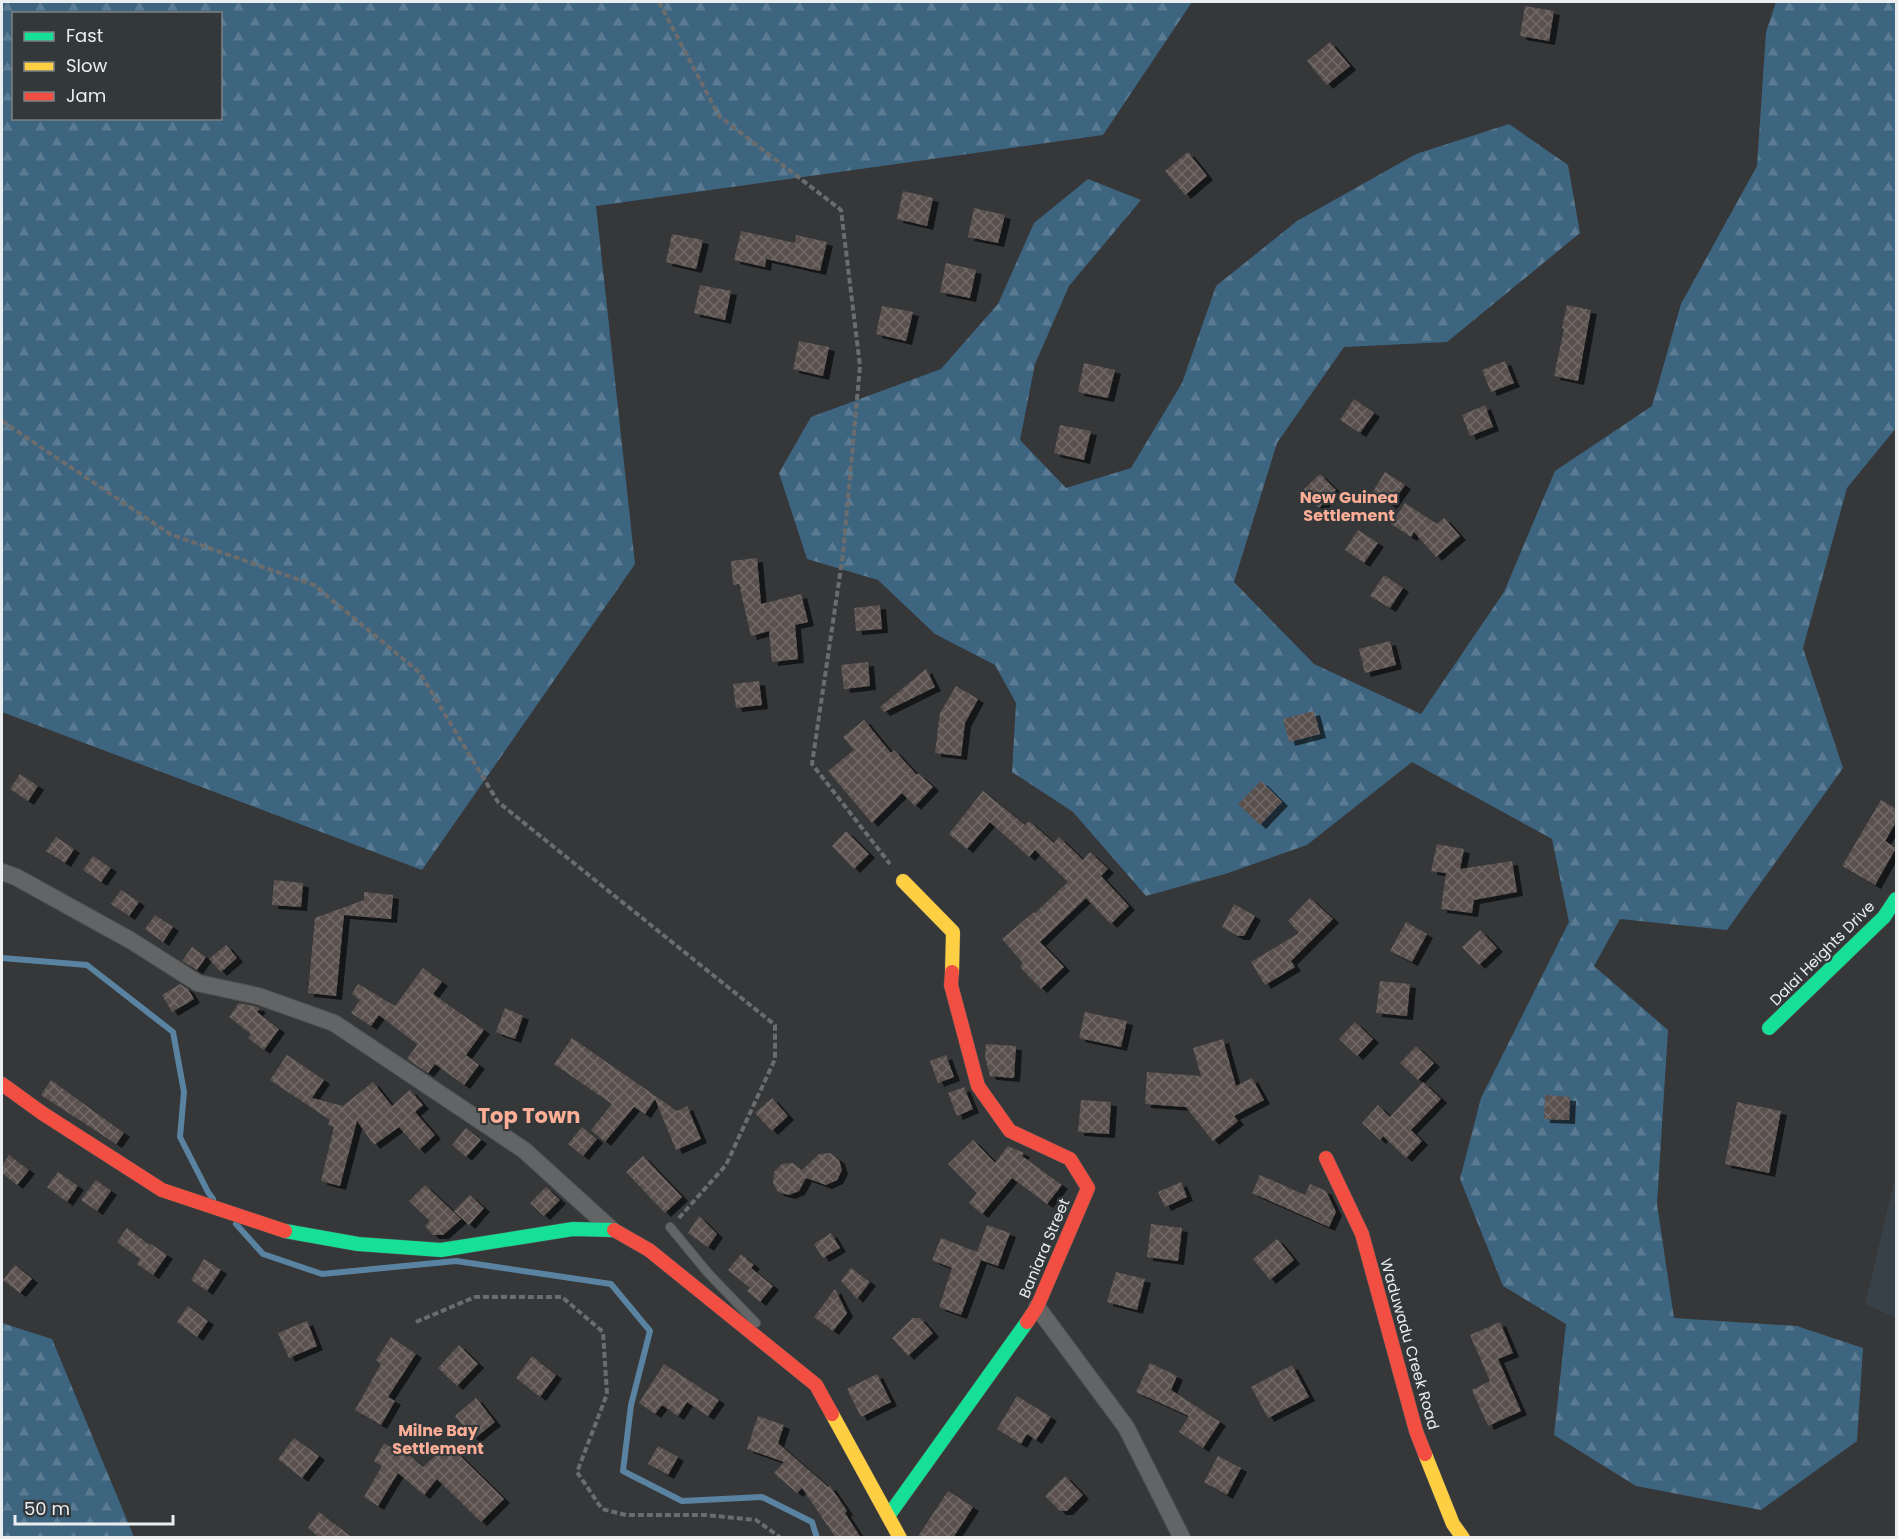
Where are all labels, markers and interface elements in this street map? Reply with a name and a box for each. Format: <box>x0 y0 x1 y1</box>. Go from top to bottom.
legend <box>12 12 222 120</box>
text: Fast <box>66 23 103 48</box>
text: Slow <box>66 53 108 78</box>
text: Jam <box>66 83 106 108</box>
district label: New Guinea Settlement <box>1300 486 1398 527</box>
street label: Dalai Heights Drive <box>1765 896 1879 1010</box>
district label: Top Town <box>478 1101 580 1130</box>
street label: Baniara Street <box>1014 1195 1074 1301</box>
street label: Waduwadu Creek Road <box>1375 1256 1445 1432</box>
district label: Milne Bay Settlement <box>392 1419 484 1460</box>
scale bar <box>15 1488 172 1526</box>
text: 50 m <box>24 1496 70 1521</box>

